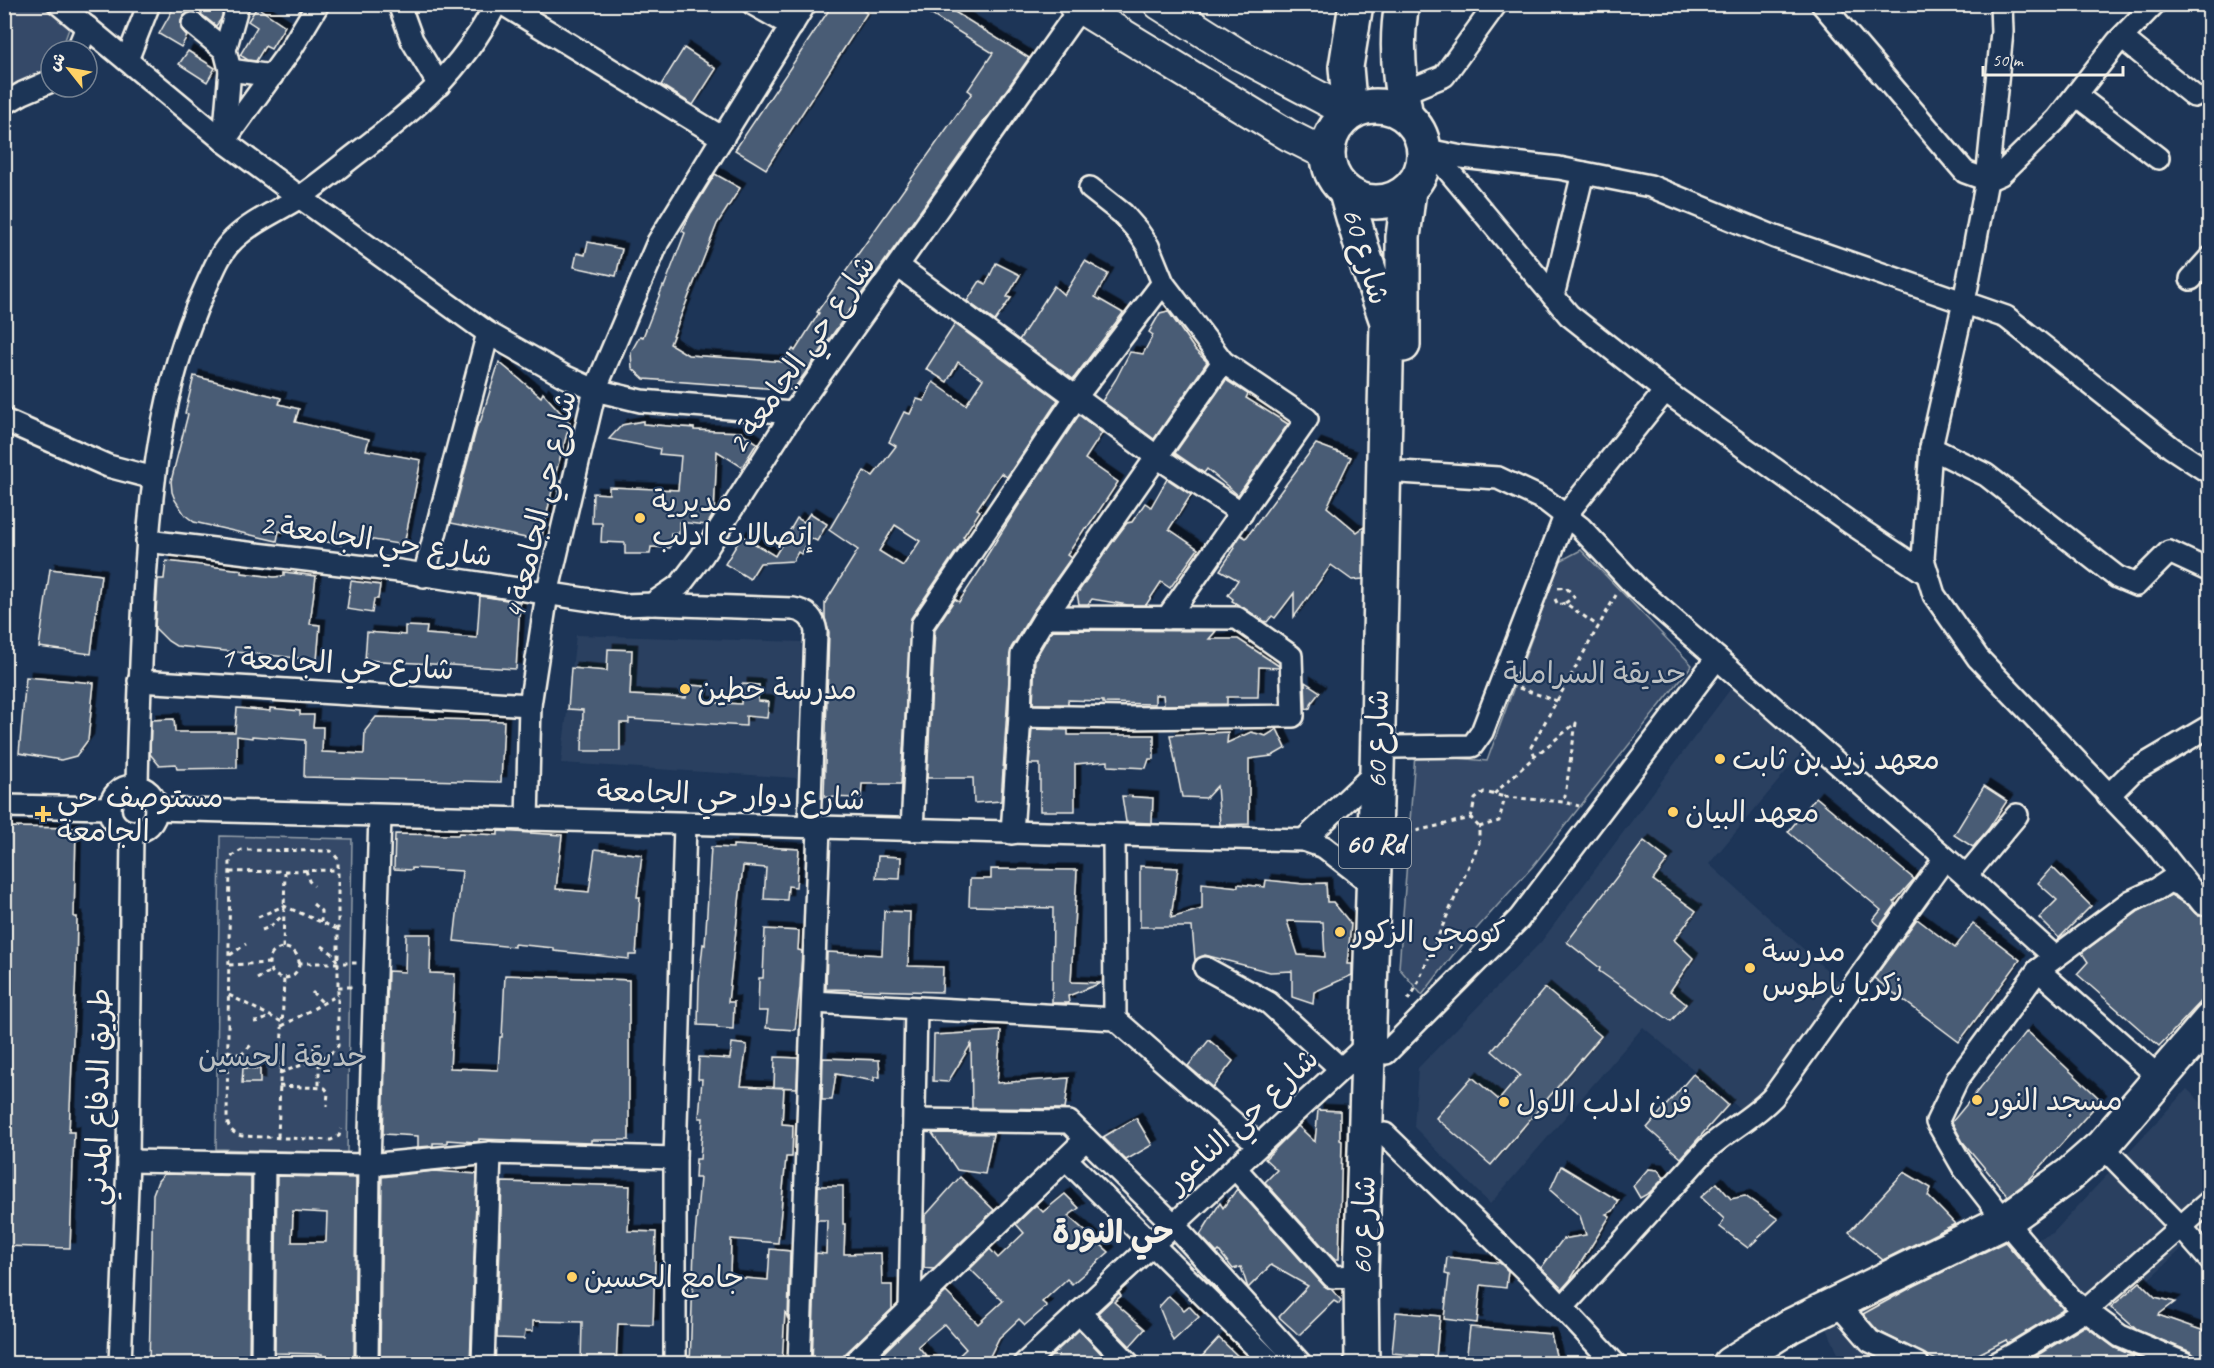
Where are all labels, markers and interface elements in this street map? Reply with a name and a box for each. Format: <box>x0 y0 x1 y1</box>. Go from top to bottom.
north arrow <box>39 39 99 99</box>
scale bar <box>1983 39 2122 77</box>
text: ش <box>44 49 70 74</box>
text: 50 m <box>1992 49 2025 71</box>
street label: شارع 60 <box>1331 203 1399 310</box>
street label: شارع حي الجامعة 2 <box>718 247 890 465</box>
street label: شارع حي الجامعة 4 <box>495 386 592 625</box>
place label: مديرية إتصالات ادلب <box>652 482 813 554</box>
street label: شارع حي الجامعة 2 <box>256 505 495 582</box>
marker: مديرية إتصالات ادلب <box>633 511 647 525</box>
street label: شارع حي الجامعة 1 <box>219 638 455 695</box>
park label: حديقة السراملة <box>1504 654 1686 692</box>
place label: مدرسة حطين <box>697 670 857 708</box>
marker: مدرسة حطين <box>678 682 692 696</box>
street label: شارع 60 <box>1357 689 1399 789</box>
place label: معهد زيد بن ثابت <box>1732 740 1940 778</box>
marker: معهد زيد بن ثابت <box>1713 752 1727 766</box>
street label: شارع دوار حي الجامعة <box>596 771 866 826</box>
place label: مستوصف حي الجامعة <box>57 778 223 850</box>
place label: معهد البيان <box>1685 793 1819 831</box>
marker: مستوصف حي الجامعة <box>34 805 52 823</box>
marker: معهد البيان <box>1666 805 1680 819</box>
road number: 60 Rd <box>1339 818 1411 868</box>
place label: كومجي الزكور <box>1349 913 1506 958</box>
marker: كومجي الزكور <box>1333 925 1347 939</box>
place label: مدرسة زكريا باطوس <box>1762 932 1903 1004</box>
marker: مدرسة زكريا باطوس <box>1743 961 1757 975</box>
street label: طريق الدفاع المدني <box>77 988 126 1206</box>
park label: حديقة الحسين <box>198 1037 368 1075</box>
street label: شارع حي الناعور <box>1155 1040 1331 1208</box>
place label: مسجد النور <box>1986 1081 2123 1120</box>
place label: فرن ادلب الاول <box>1516 1083 1693 1121</box>
marker: مسجد النور <box>1970 1093 1984 1107</box>
marker: فرن ادلب الاول <box>1497 1095 1511 1109</box>
street label: شارع 60 <box>1342 1175 1386 1275</box>
district label: حي النورة <box>1052 1212 1174 1261</box>
place label: جامع الحسين <box>584 1258 744 1299</box>
marker: جامع الحسين <box>565 1270 579 1284</box>

